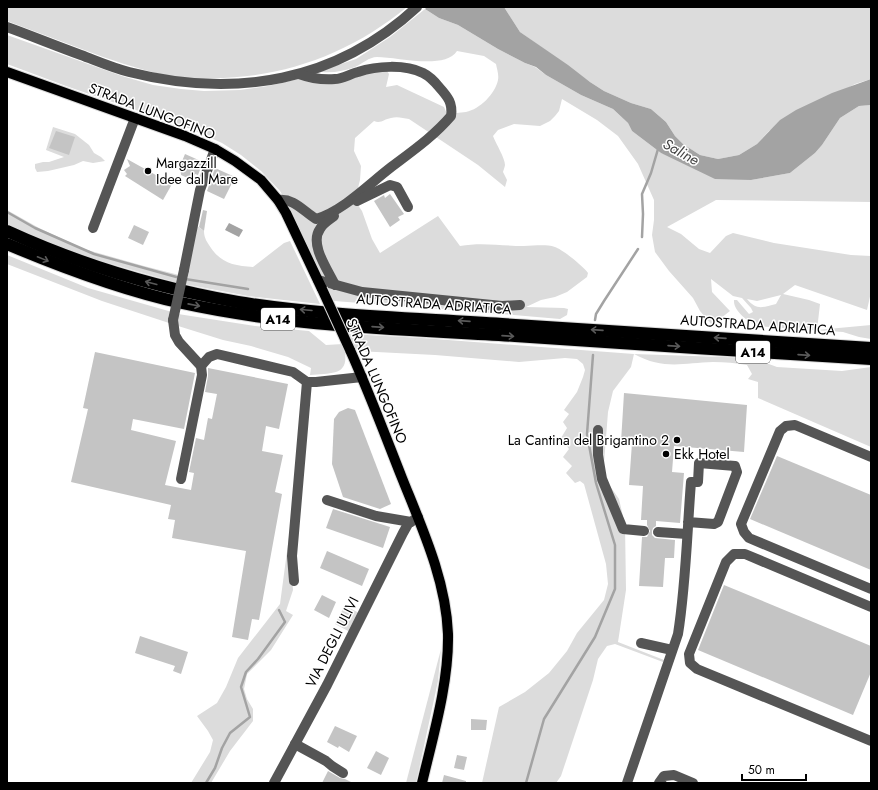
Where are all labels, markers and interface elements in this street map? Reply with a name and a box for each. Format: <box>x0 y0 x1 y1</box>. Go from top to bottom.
street label: STRADA LUNGOFINO <box>86 78 218 144</box>
water label: Saline <box>659 133 704 171</box>
place label: Margazzill Idee dal Mare <box>156 153 238 189</box>
marker: Margazzill Idee dal Mare <box>143 166 153 176</box>
one-way arrow <box>37 256 49 263</box>
one-way arrow <box>145 279 158 286</box>
street label: AUTOSTRADA ADRIATICA <box>356 289 513 319</box>
one-way arrow <box>187 302 200 310</box>
one-way arrow <box>300 307 313 314</box>
road number: A14 <box>261 308 295 330</box>
street label: AUTOSTRADA ADRIATICA <box>680 310 837 340</box>
street label: STRADA LUNGOFINO <box>342 315 412 447</box>
one-way arrow <box>458 318 471 325</box>
one-way arrow <box>371 324 384 331</box>
one-way arrow <box>591 326 604 334</box>
one-way arrow <box>501 332 514 339</box>
one-way arrow <box>714 335 727 342</box>
road number: A14 <box>736 341 770 363</box>
one-way arrow <box>667 343 680 350</box>
one-way arrow <box>797 351 810 359</box>
place label: La Cantina del Brigantino 2 <box>508 430 669 450</box>
marker: La Cantina del Brigantino 2 <box>672 435 682 445</box>
place label: Ekk Hotel <box>674 444 730 464</box>
marker: Ekk Hotel <box>661 449 671 459</box>
street label: VIA DEGLI ULIVI <box>301 593 363 691</box>
scale bar <box>742 756 806 782</box>
text: 50 m <box>748 761 775 779</box>

